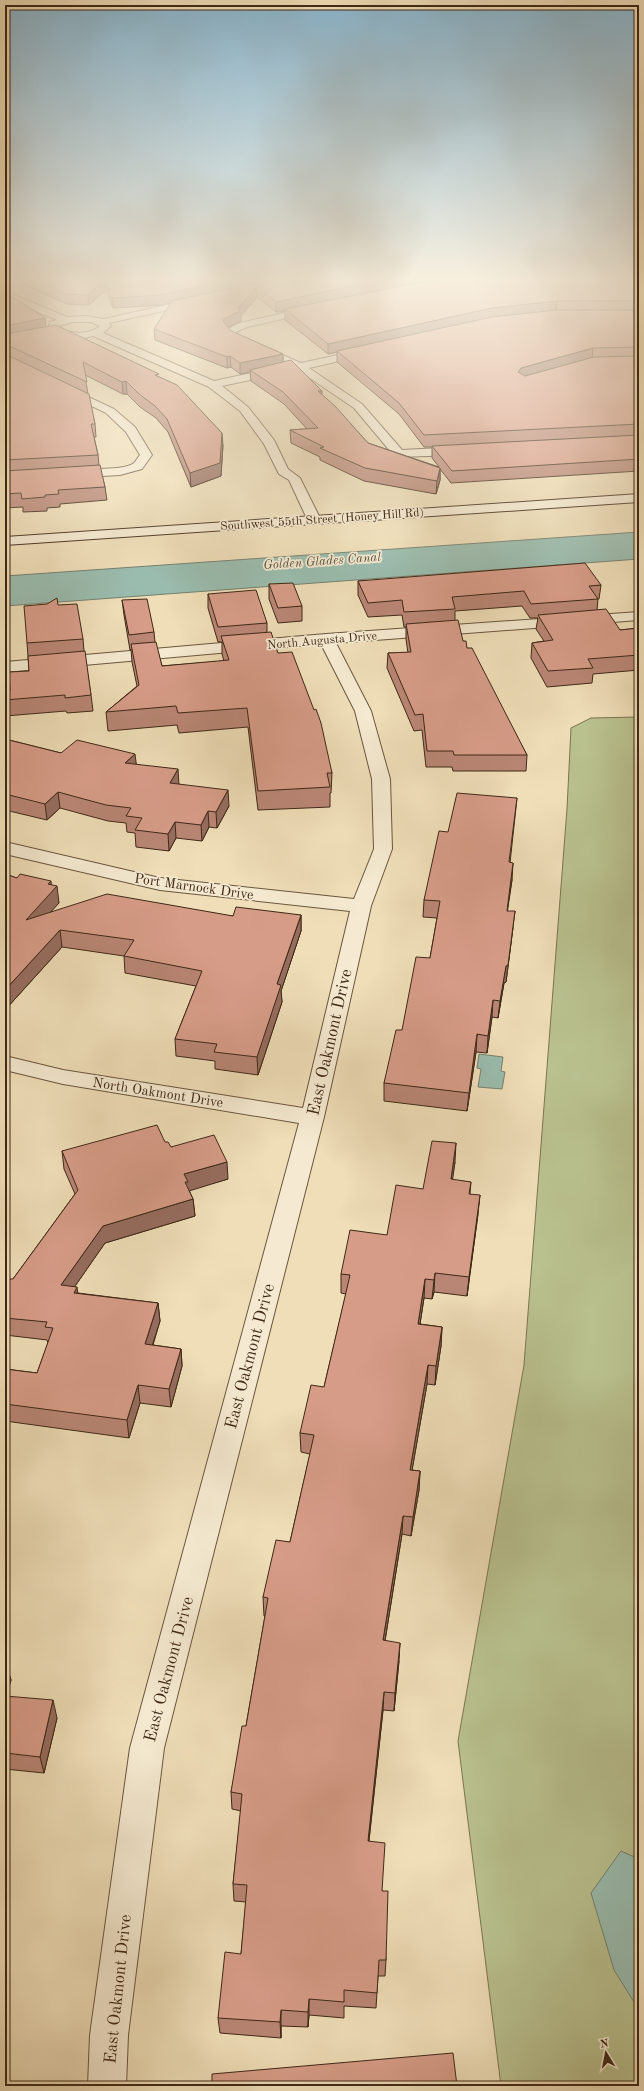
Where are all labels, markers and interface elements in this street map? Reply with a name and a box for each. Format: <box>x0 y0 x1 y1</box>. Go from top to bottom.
street label: Southwest 55th Street (Honey Hill Rd) <box>220 506 424 533</box>
water label: Golden Glades Canal <box>263 551 382 572</box>
street label: North Augusta Drive <box>267 630 378 652</box>
street label: Port Marnock Drive <box>133 872 254 902</box>
street label: East Oakmont Drive <box>305 967 356 1117</box>
street label: North Oakmont Drive <box>92 1076 224 1110</box>
street label: East Oakmont Drive <box>223 1282 278 1431</box>
street label: East Oakmont Drive <box>142 1595 197 1744</box>
street label: East Oakmont Drive <box>102 1914 135 2065</box>
north arrow <box>586 2033 626 2073</box>
text: N <box>599 2038 610 2051</box>

